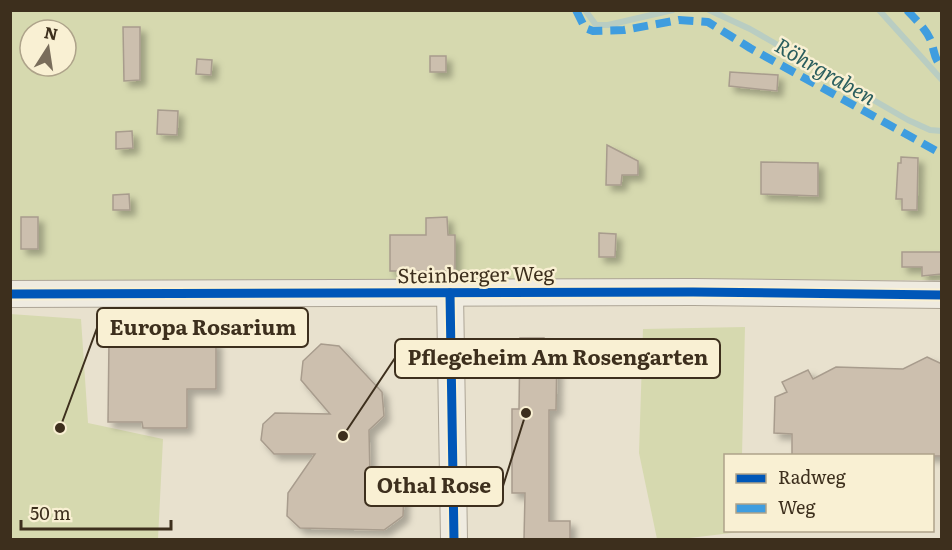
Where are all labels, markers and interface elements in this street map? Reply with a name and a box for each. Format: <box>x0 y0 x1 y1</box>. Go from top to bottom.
north arrow <box>18 18 78 78</box>
text: N <box>42 19 60 45</box>
water label: Röhrgraben <box>770 28 883 111</box>
street label: Steinberger Weg <box>397 257 556 289</box>
callout: Europa Rosarium <box>97 308 308 347</box>
text: Europa Rosarium <box>110 310 296 341</box>
callout: Pflegeheim Am Rosengarten <box>395 339 720 378</box>
text: Pflegeheim Am Rosengarten <box>408 340 709 371</box>
legend <box>724 454 934 532</box>
text: Radweg <box>778 463 847 490</box>
callout: Othal Rose <box>365 467 503 506</box>
text: Othal Rose <box>377 468 491 499</box>
scale bar <box>21 493 171 531</box>
text: Weg <box>778 493 816 520</box>
text: 50 m <box>30 499 71 526</box>

